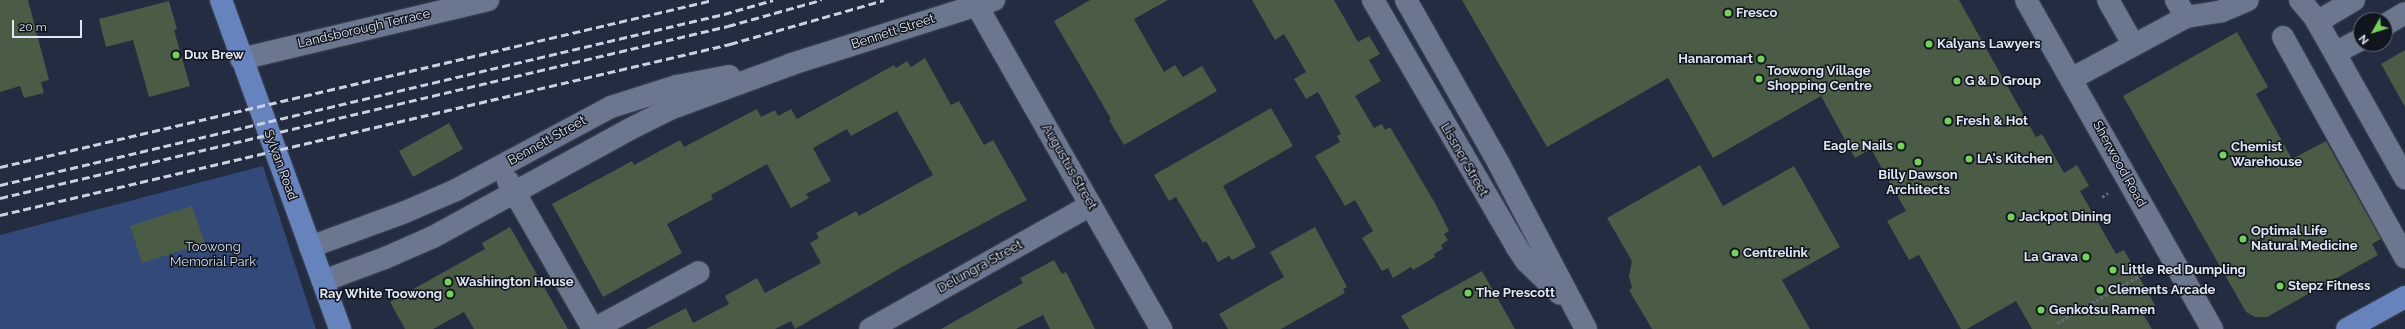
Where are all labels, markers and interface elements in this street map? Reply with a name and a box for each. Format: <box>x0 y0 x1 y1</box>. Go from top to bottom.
place label: Fresco <box>1736 5 1777 21</box>
street label: Landsborough Terrace <box>296 6 432 52</box>
marker: Fresco <box>1723 8 1733 18</box>
street label: Bennett Street <box>849 11 937 53</box>
scale bar <box>14 12 84 38</box>
north arrow <box>2353 12 2393 52</box>
text: 20 m <box>19 20 47 34</box>
text: N <box>2356 32 2372 47</box>
place label: Kalyans Lawyers <box>1937 36 2041 52</box>
marker: Kalyans Lawyers <box>1924 39 1934 49</box>
place label: Dux Brew <box>184 47 244 63</box>
marker: Dux Brew <box>171 50 181 60</box>
place label: Hanaromart <box>1678 51 1753 67</box>
marker: Hanaromart <box>1756 54 1766 64</box>
place label: Toowong Village Shopping Centre <box>1767 64 1872 95</box>
place label: G & D Group <box>1965 73 2041 89</box>
marker: Toowong Village Shopping Centre <box>1754 74 1764 84</box>
marker: G & D Group <box>1952 76 1962 86</box>
street label: Bennett Street <box>505 113 589 169</box>
place label: Fresh & Hot <box>1956 113 2028 129</box>
marker: Fresh & Hot <box>1943 116 1953 126</box>
street label: Sherwood Road <box>2089 118 2149 210</box>
street label: Augustus Street <box>1038 121 1100 213</box>
street label: Lissner Street <box>1437 121 1491 199</box>
street label: Sylvan Road <box>260 128 300 202</box>
place label: Eagle Nails <box>1823 138 1893 154</box>
place label: Chemist Warehouse <box>2231 140 2302 171</box>
marker: Eagle Nails <box>1896 141 1906 151</box>
marker: Chemist Warehouse <box>2218 150 2228 160</box>
place label: LA's Kitchen <box>1977 151 2053 167</box>
marker: LA's Kitchen <box>1964 154 1974 164</box>
marker: Billy Dawson Architects <box>1913 157 1923 167</box>
place label: Billy Dawson Architects <box>1878 168 1958 199</box>
place label: Jackpot Dining <box>2019 209 2111 225</box>
marker: Jackpot Dining <box>2006 212 2016 222</box>
place label: Optimal Life Natural Medicine <box>2251 224 2358 255</box>
marker: Optimal Life Natural Medicine <box>2238 234 2248 244</box>
street label: Delungra Street <box>935 237 1025 297</box>
park label: Toowong Memorial Park <box>170 240 256 271</box>
place label: Centrelink <box>1743 245 1808 261</box>
marker: Centrelink <box>1730 248 1740 258</box>
place label: La Grava <box>2024 249 2078 265</box>
marker: La Grava <box>2081 252 2091 262</box>
place label: Little Red Dumpling <box>2121 262 2246 278</box>
marker: Little Red Dumpling <box>2108 265 2118 275</box>
place label: Washington House <box>456 274 574 290</box>
marker: Washington House <box>443 277 453 287</box>
place label: Stepz Fitness <box>2288 278 2370 294</box>
marker: Stepz Fitness <box>2275 281 2285 291</box>
place label: Clements Arcade <box>2108 282 2216 298</box>
place label: The Prescott <box>1476 285 1555 301</box>
marker: Clements Arcade <box>2095 285 2105 295</box>
place label: Ray White Toowong <box>318 286 442 302</box>
marker: The Prescott <box>1463 288 1473 298</box>
marker: Ray White Toowong <box>445 289 455 299</box>
place label: Genkotsu Ramen <box>2049 302 2155 318</box>
marker: Genkotsu Ramen <box>2036 305 2046 315</box>

